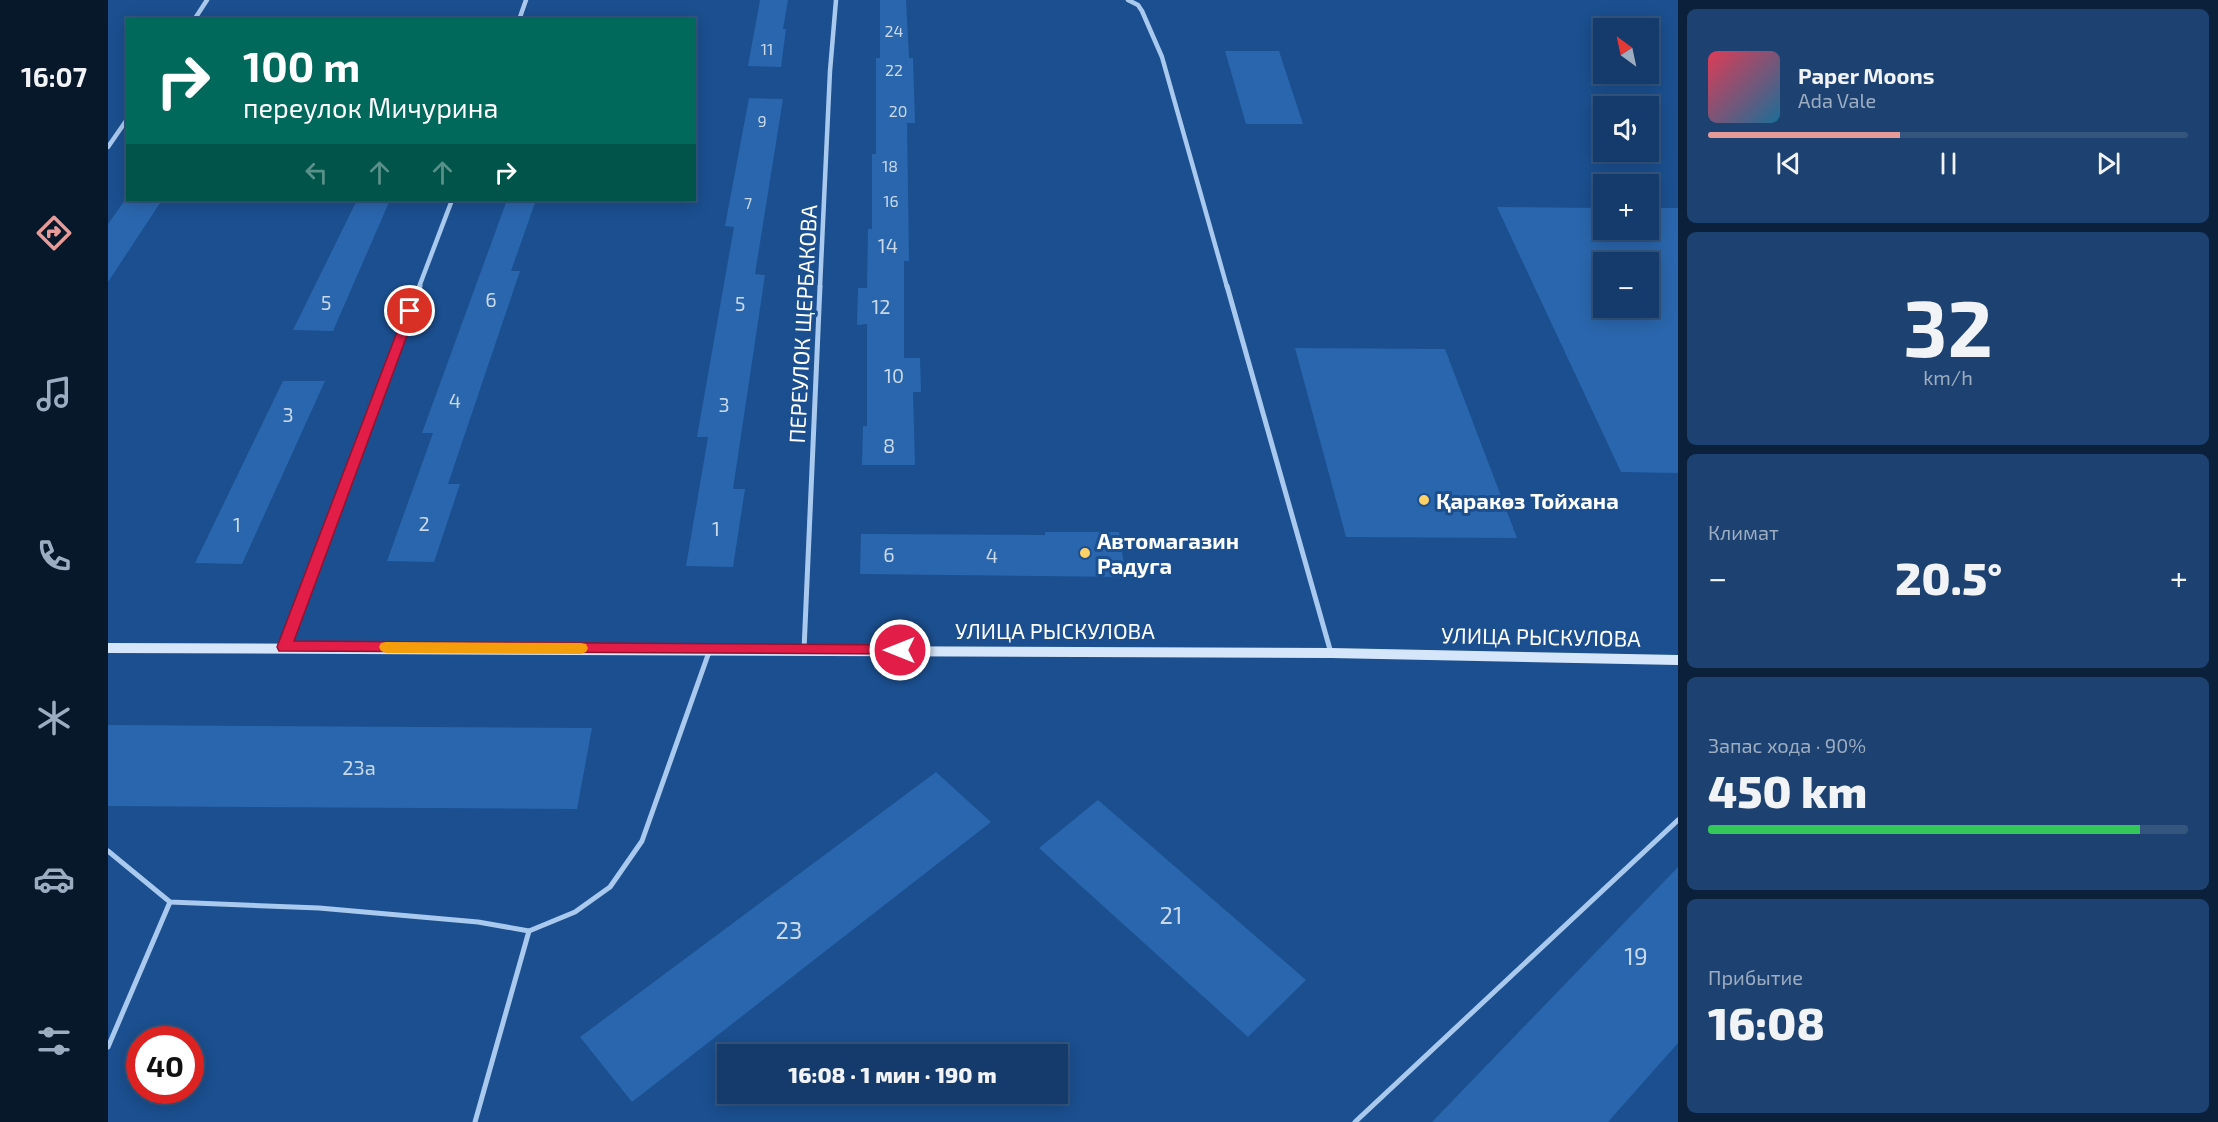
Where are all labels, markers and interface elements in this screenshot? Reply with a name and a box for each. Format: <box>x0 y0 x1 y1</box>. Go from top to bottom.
north arrow <box>1593 18 1659 84</box>
map controls <box>1593 18 1659 318</box>
house number: 24 <box>885 21 904 40</box>
house number: 11 <box>761 39 773 58</box>
text: 100 m <box>243 40 360 90</box>
icon: right <box>144 42 222 120</box>
text: 16:07 <box>21 60 87 92</box>
house number: 22 <box>885 60 903 79</box>
text: Paper Moons <box>1798 62 1934 88</box>
text: Ada Vale <box>1798 88 1876 112</box>
text: переулок Мичурина <box>243 91 498 123</box>
button: sound <box>1593 96 1659 162</box>
house number: 20 <box>889 101 907 120</box>
house number: 9 <box>757 111 767 130</box>
icon: previous <box>1772 147 1805 180</box>
icon: pause <box>1932 147 1965 180</box>
icon: next <box>2092 147 2125 180</box>
icon: left <box>300 156 333 189</box>
icon: ahead <box>363 156 396 189</box>
icon: ahead <box>426 156 459 189</box>
icon: right <box>489 156 522 189</box>
house number: 18 <box>882 156 898 175</box>
button: + <box>1593 174 1659 240</box>
house number: 16 <box>883 191 899 210</box>
house number: 7 <box>744 193 752 212</box>
street label: ПЕРЕУЛОК ЩЕРБАКОВА <box>783 204 821 444</box>
icon: directions <box>33 212 75 254</box>
house number: 14 <box>878 233 898 257</box>
button: − <box>1593 252 1659 318</box>
text: 32 <box>1903 279 1993 373</box>
pin <box>384 285 435 336</box>
house number: 6 <box>485 287 497 311</box>
house number: 5 <box>321 290 331 314</box>
house number: 5 <box>735 291 745 315</box>
icon: arrive <box>393 294 426 327</box>
house number: 12 <box>871 294 891 318</box>
house number: 10 <box>884 363 904 387</box>
text: km/h <box>1923 365 1973 389</box>
icon: music <box>33 373 75 415</box>
house number: 4 <box>449 388 461 412</box>
house number: 3 <box>718 392 730 416</box>
house number: 3 <box>282 402 294 426</box>
house number: 8 <box>883 433 895 457</box>
place label: Қаракөз Тойхана <box>1436 487 1619 513</box>
marker: Қаракөз Тойхана <box>1417 493 1431 507</box>
house number: 2 <box>418 511 430 535</box>
house number: 1 <box>233 512 241 536</box>
house number: 1 <box>712 516 720 540</box>
text: Климат <box>1708 520 1779 544</box>
place label: Автомагазин Радуга <box>1097 527 1239 578</box>
icon: phone <box>33 535 75 577</box>
house number: 6 <box>883 542 895 566</box>
house number: 4 <box>986 543 998 567</box>
marker: Автомагазин Радуга <box>1078 546 1092 560</box>
text: 20.5° <box>1895 550 2002 604</box>
text: − <box>1708 557 1727 597</box>
text: + <box>2170 557 2188 597</box>
street label: УЛИЦА РЫСКУЛОВА <box>955 617 1155 643</box>
position arrow <box>868 618 932 682</box>
street label: УЛИЦА РЫСКУЛОВА <box>1441 621 1641 651</box>
icon: climate <box>33 697 75 739</box>
text: Запас хода · 90% <box>1708 733 1866 757</box>
house number: 23а <box>342 755 376 779</box>
text: 450 km <box>1708 763 1867 817</box>
icon: car <box>33 858 75 900</box>
house number: 21 <box>1159 900 1183 929</box>
house number: 23 <box>776 915 802 944</box>
house number: 19 <box>1624 941 1648 970</box>
text: Прибытие <box>1708 965 1803 989</box>
text: 16:08 <box>1708 995 1825 1049</box>
icon: filters <box>33 1020 75 1062</box>
speed limit sign: 40 <box>126 1026 204 1104</box>
text: 16:08 · 1 мин · 190 m <box>788 1061 997 1087</box>

